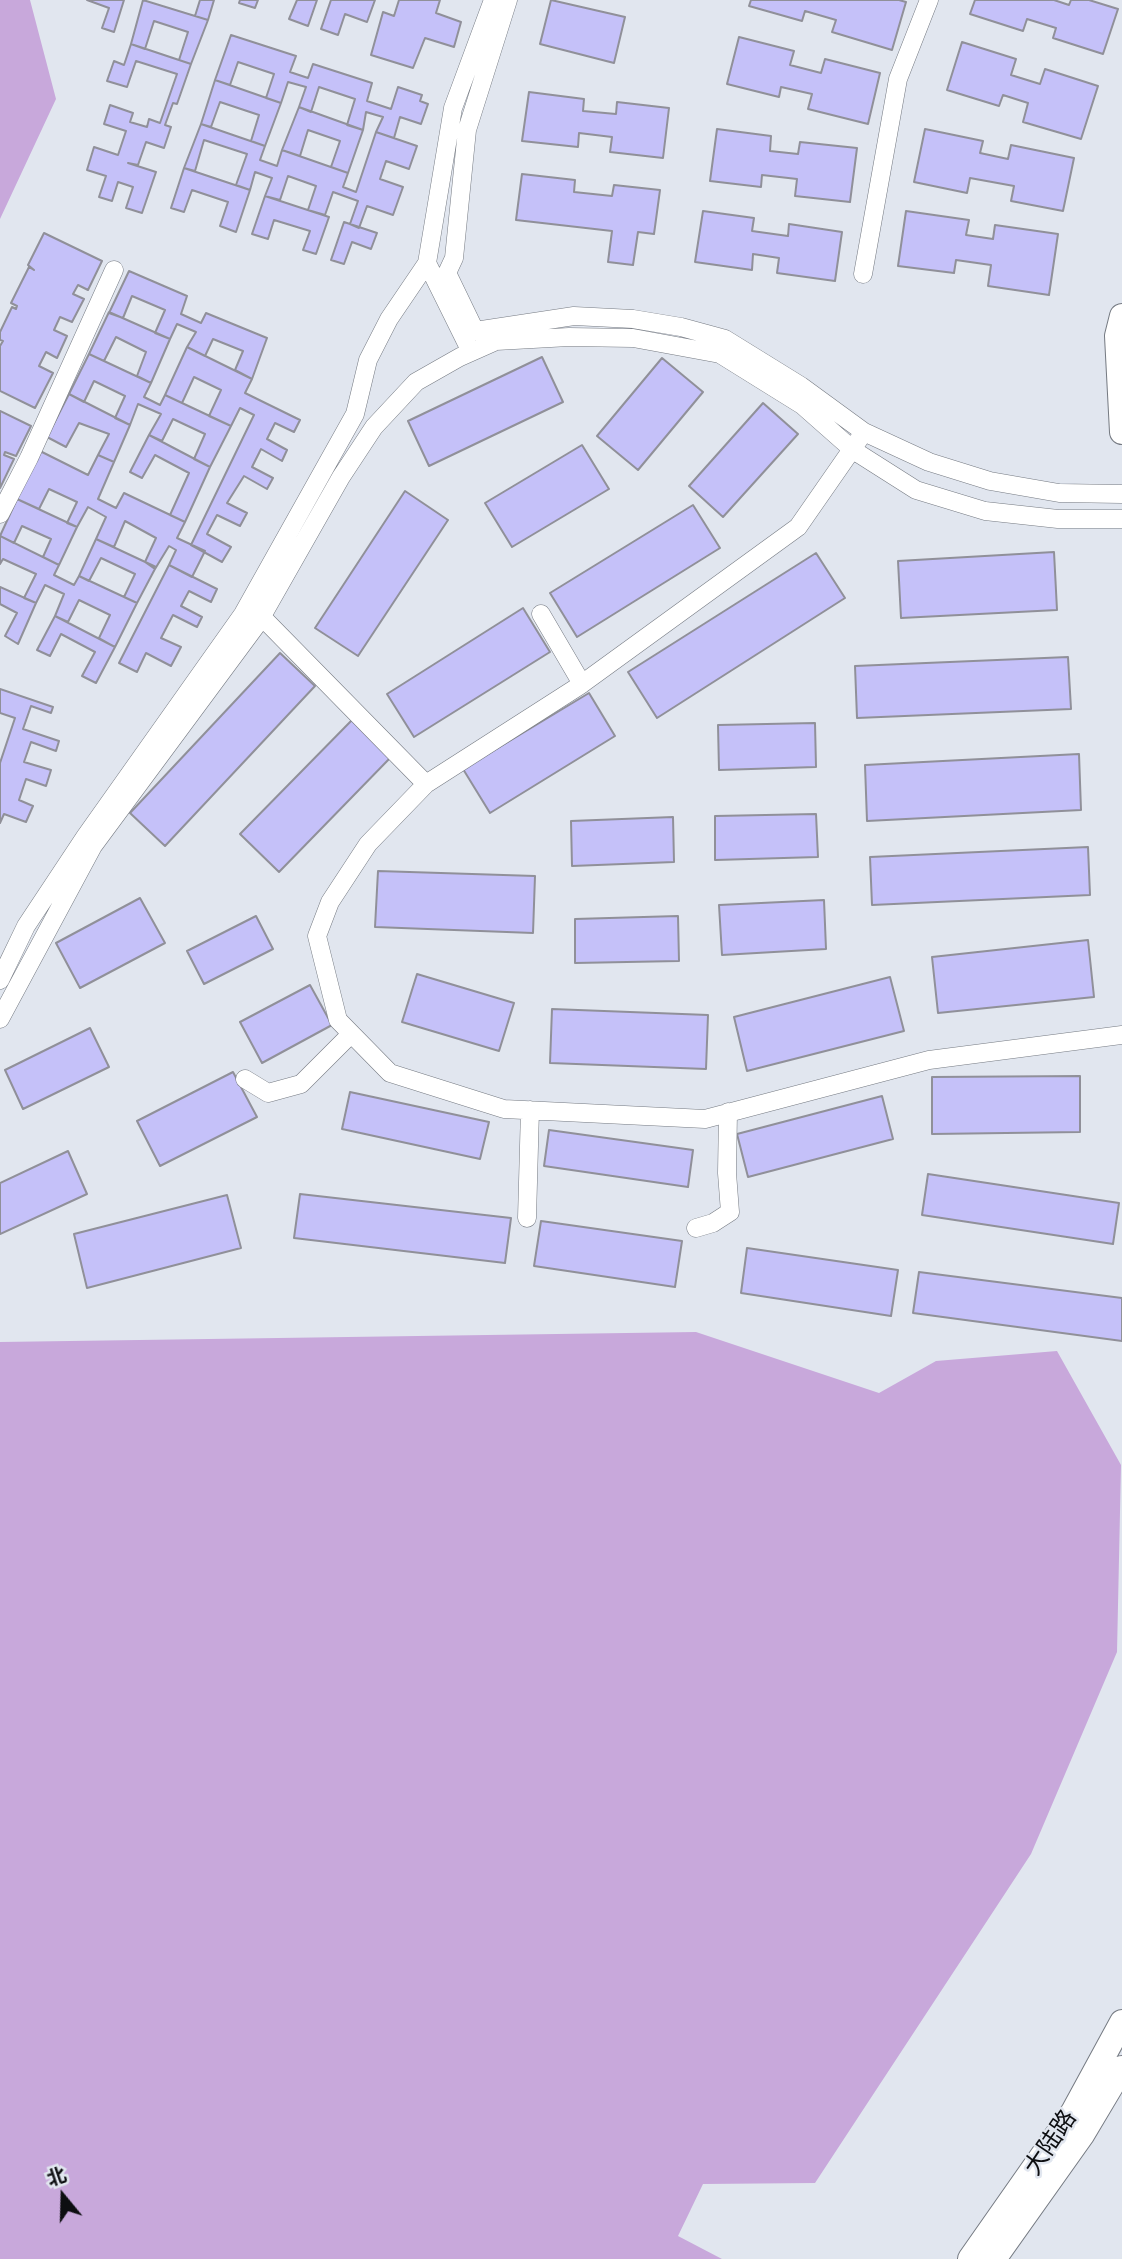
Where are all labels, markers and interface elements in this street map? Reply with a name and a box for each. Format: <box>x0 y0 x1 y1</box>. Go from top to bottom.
street label: 大陆路 <box>1019 2105 1083 2181</box>
north arrow <box>28 2161 98 2231</box>
text: 北 <box>43 2161 69 2191</box>

